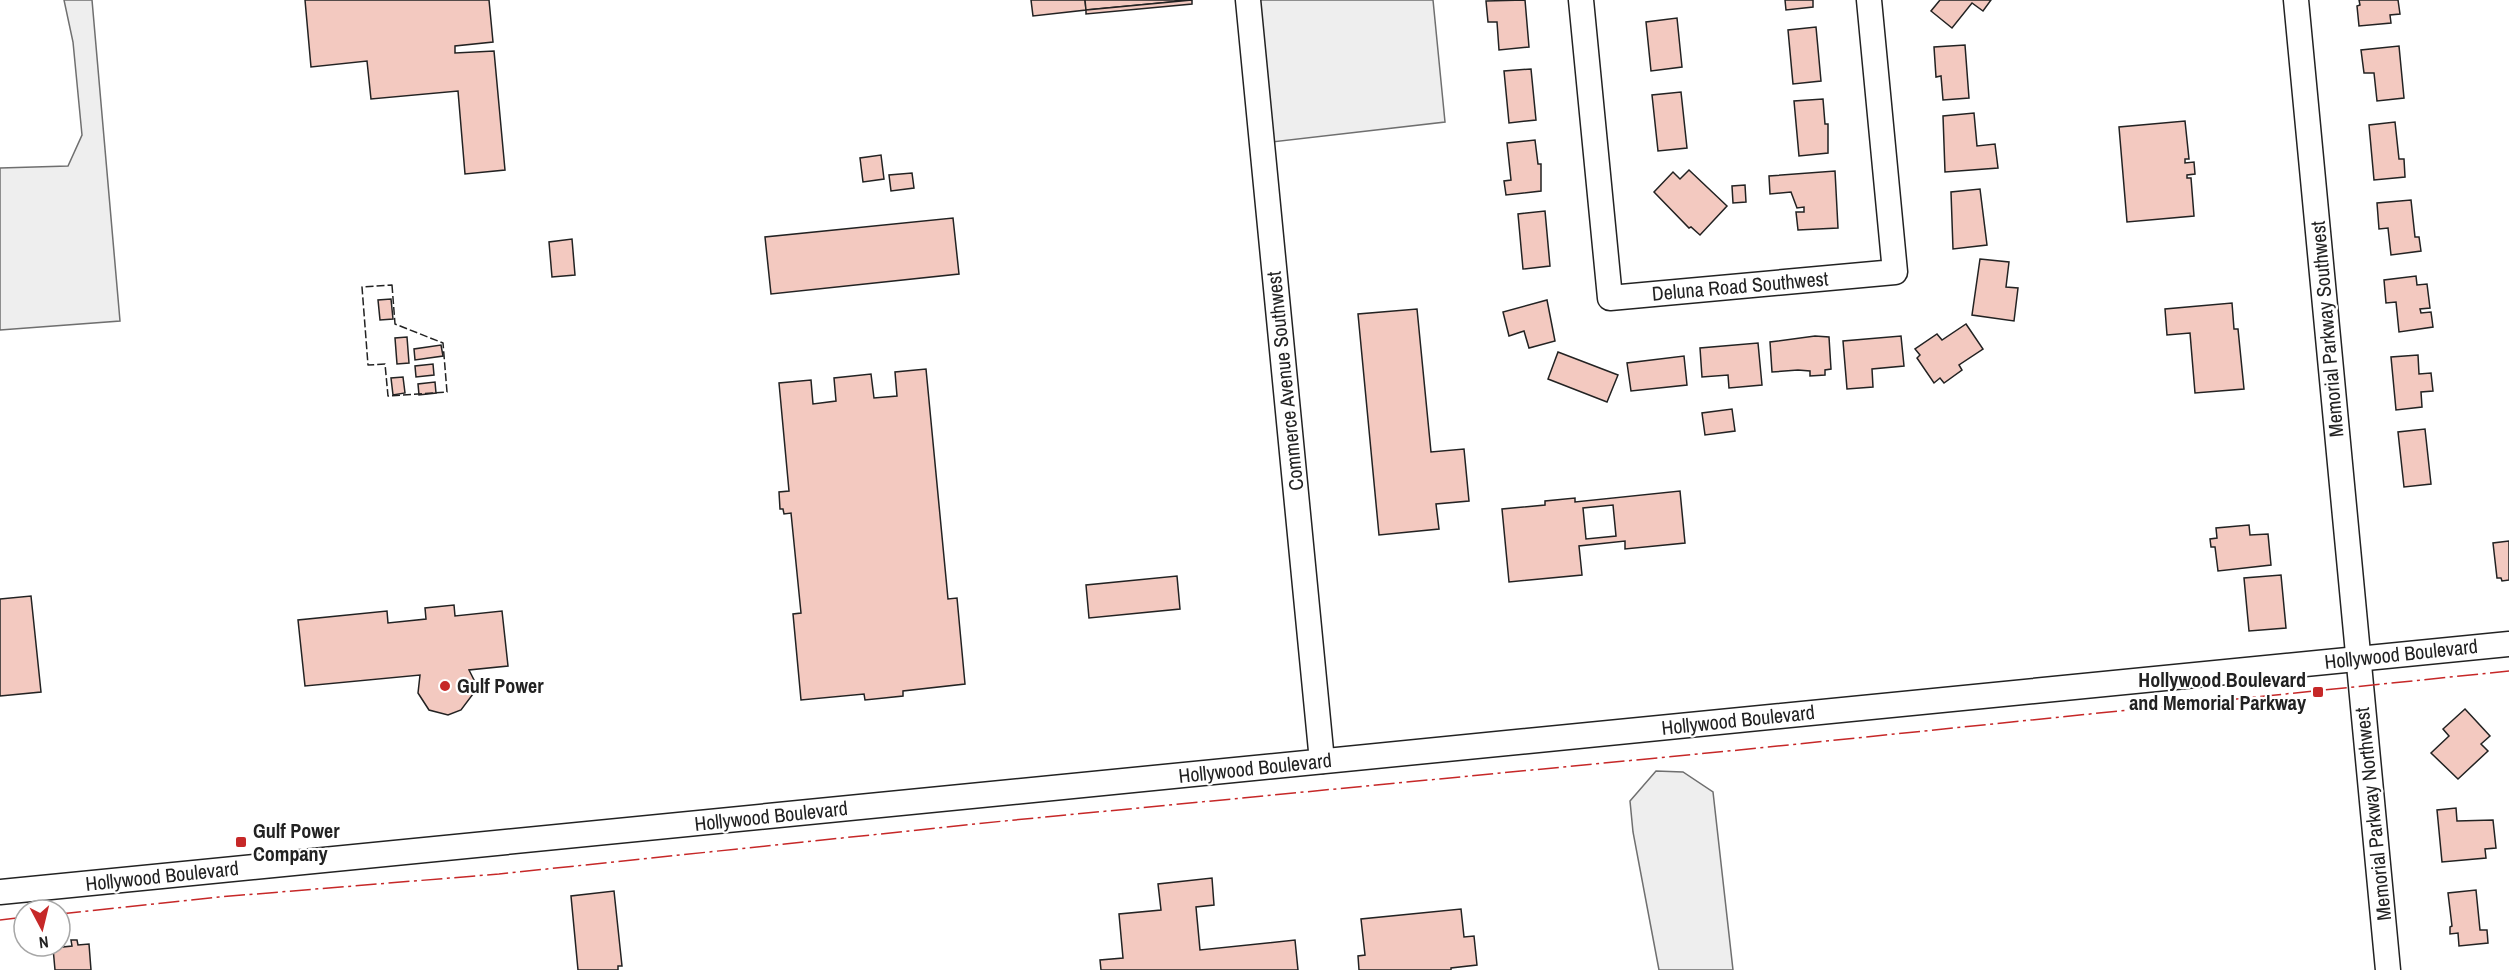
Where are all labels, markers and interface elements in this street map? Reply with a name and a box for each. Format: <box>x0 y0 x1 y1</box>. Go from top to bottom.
street label: Memorial Parkway Southwest <box>2304 219 2349 438</box>
street label: Deluna Road Southwest <box>1651 264 1830 307</box>
street label: Commerce Avenue Southwest <box>1260 270 1309 492</box>
street label: Hollywood Boulevard <box>2323 632 2479 675</box>
place label: Hollywood Boulevard and Memorial Parkway <box>2129 666 2307 716</box>
place label: Gulf Power <box>457 672 544 699</box>
marker: Gulf Power <box>438 679 452 693</box>
marker: Hollywood Boulevard and Memorial Parkway <box>2311 685 2325 699</box>
street label: Hollywood Boulevard <box>1660 698 1816 741</box>
street label: Memorial Parkway Northwest <box>2348 706 2397 922</box>
street label: Hollywood Boulevard <box>1177 746 1333 789</box>
street label: Hollywood Boulevard <box>693 794 849 837</box>
place label: Gulf Power Company <box>253 817 340 867</box>
marker: Gulf Power Company <box>234 835 248 849</box>
street label: Hollywood Boulevard <box>84 854 240 897</box>
north arrow <box>12 898 72 958</box>
text: N <box>38 931 50 954</box>

